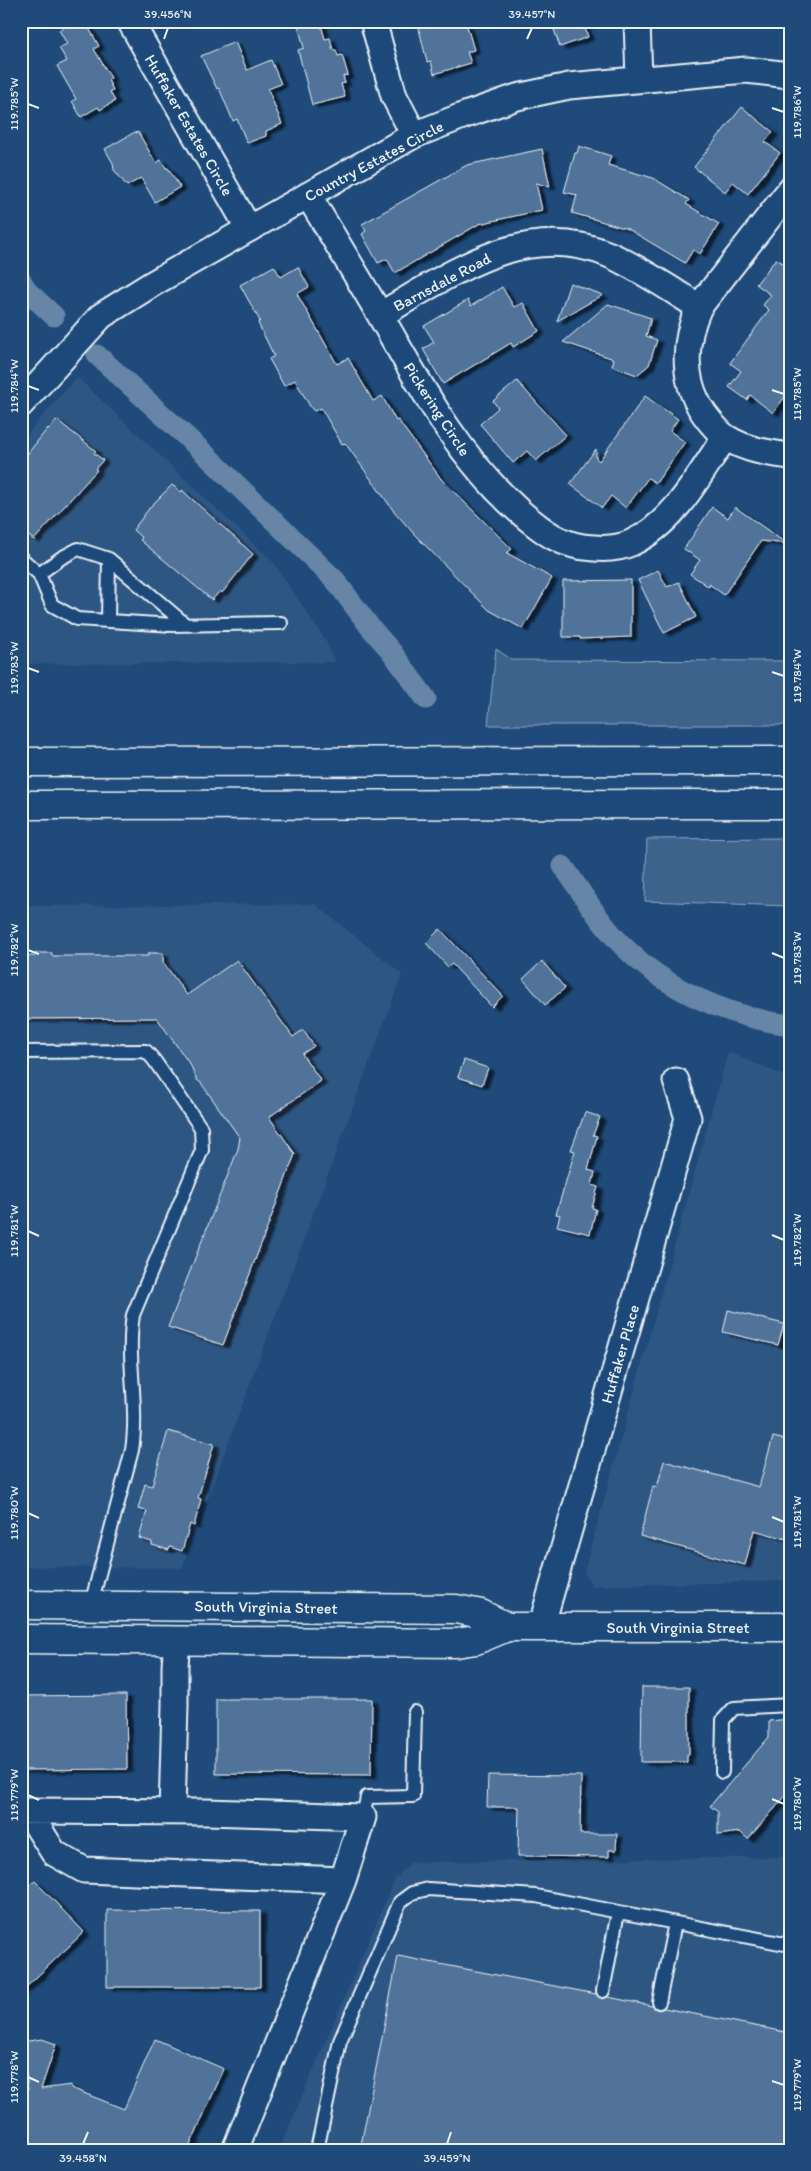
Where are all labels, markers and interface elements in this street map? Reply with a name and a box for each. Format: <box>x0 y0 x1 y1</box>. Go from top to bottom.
text: 39.456°N <box>144 7 192 21</box>
text: 39.457°N <box>509 7 555 21</box>
street label: Huffaker Estates Circle <box>141 51 237 199</box>
text: 119.785°W <box>7 78 21 131</box>
text: 119.786°W <box>790 85 804 139</box>
street label: Country Estates Circle <box>301 116 447 206</box>
street label: Barnsdale Road <box>390 248 494 316</box>
text: 119.784°W <box>7 359 21 413</box>
street label: Pickering Circle <box>400 359 474 459</box>
text: 119.785°W <box>790 368 804 421</box>
text: 119.783°W <box>7 641 21 695</box>
text: 119.784°W <box>790 649 804 703</box>
text: 119.782°W <box>7 923 21 977</box>
text: 119.783°W <box>790 931 804 985</box>
text: 119.781°W <box>7 1205 21 1257</box>
text: 119.782°W <box>790 1213 804 1267</box>
street label: Huffaker Place <box>597 1302 643 1406</box>
text: 119.780°W <box>7 1486 21 1540</box>
text: 119.781°W <box>790 1496 804 1548</box>
street label: South Virginia Street <box>194 1596 338 1618</box>
street label: South Virginia Street <box>607 1618 749 1637</box>
text: 119.779°W <box>7 1769 21 1821</box>
text: 119.780°W <box>790 1777 804 1831</box>
text: 119.778°W <box>7 2051 21 2103</box>
text: 119.779°W <box>790 2059 804 2111</box>
text: 39.458°N <box>59 2151 107 2165</box>
text: 39.459°N <box>423 2151 471 2165</box>

